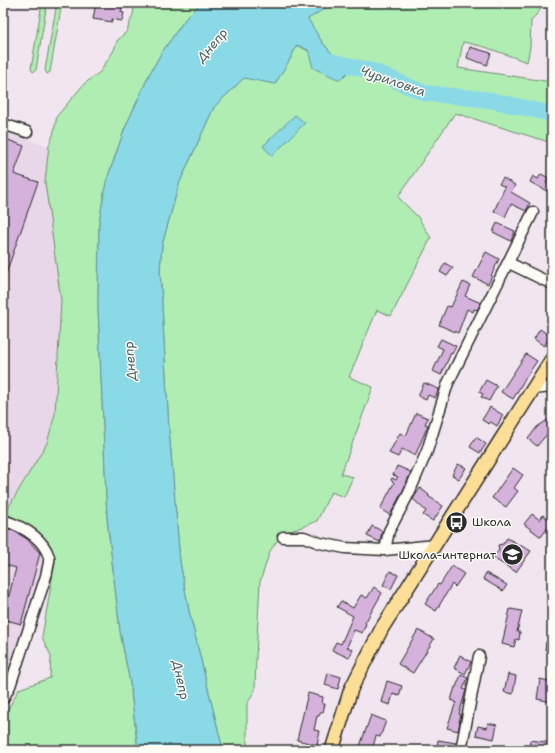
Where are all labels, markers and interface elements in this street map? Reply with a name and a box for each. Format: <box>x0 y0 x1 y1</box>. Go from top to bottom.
water label: Днепр <box>192 24 231 66</box>
water label: Чуриловка <box>358 62 428 100</box>
water label: Днепр <box>120 341 140 382</box>
bus stop icon: Школа <box>444 509 470 535</box>
place label: Школа <box>472 514 511 530</box>
school or university icon: Школа-интернат <box>499 542 525 568</box>
place label: Школа-интернат <box>398 547 497 563</box>
water label: Днепр <box>168 658 193 701</box>

